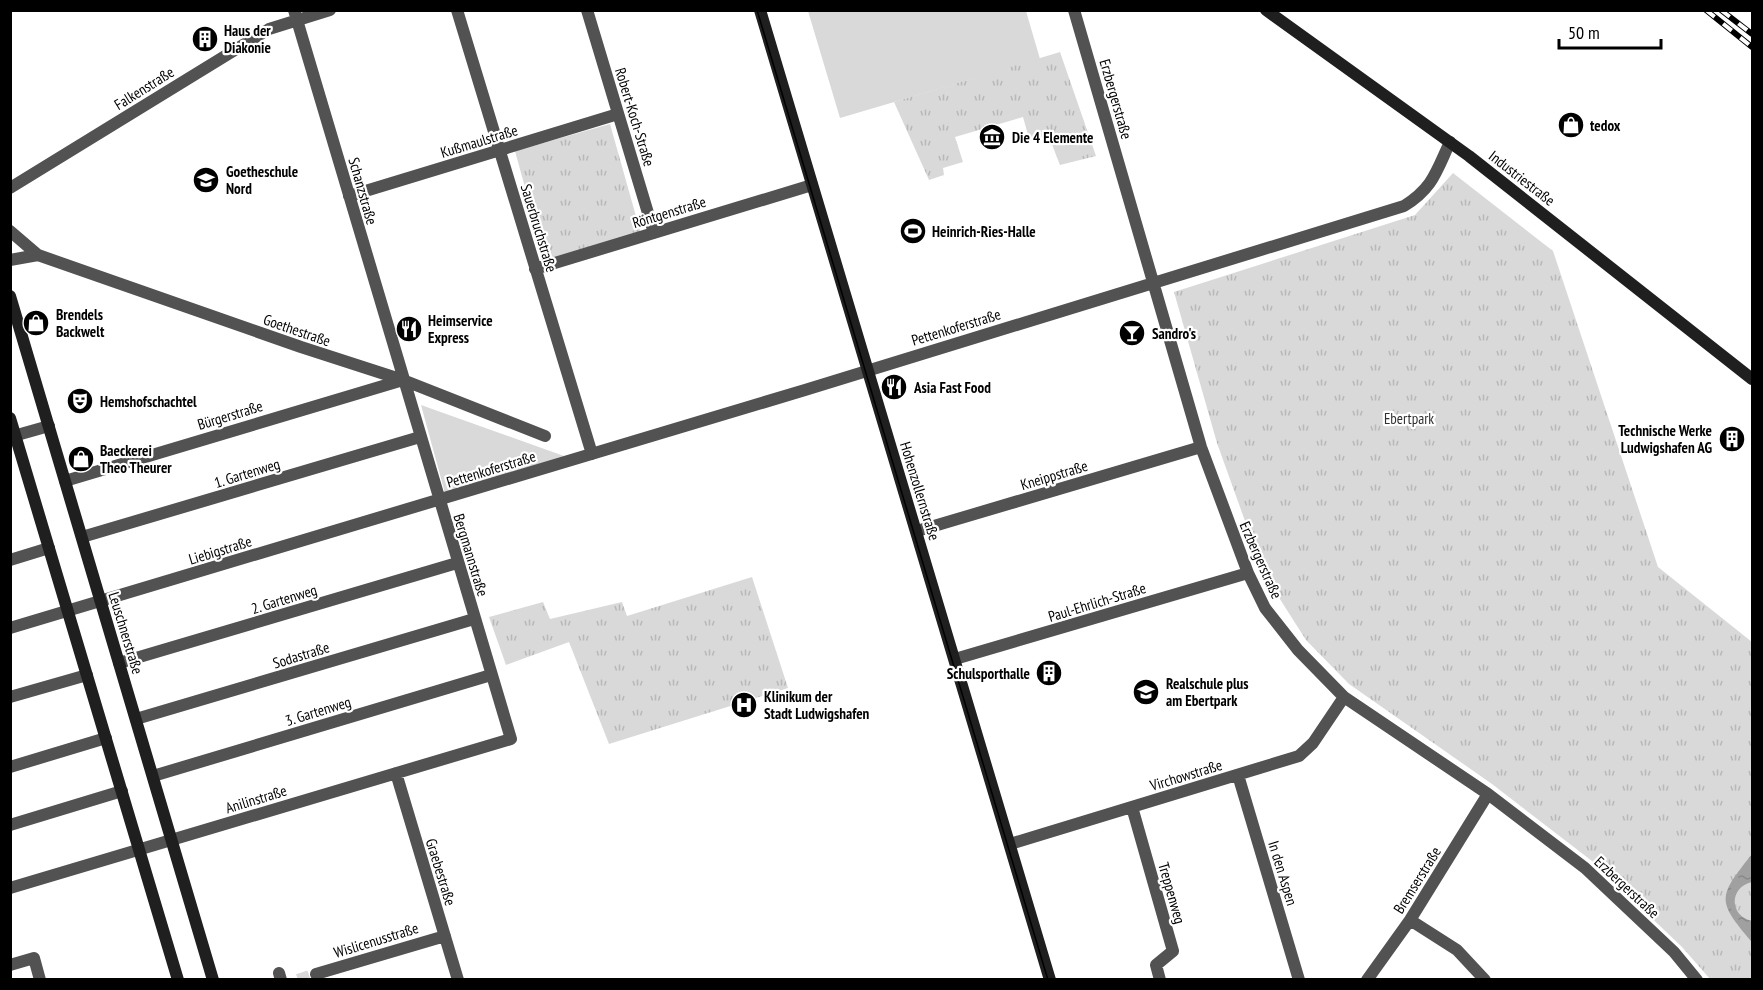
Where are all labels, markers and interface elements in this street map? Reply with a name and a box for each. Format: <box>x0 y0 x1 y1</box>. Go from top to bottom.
scale bar <box>1559 12 1661 50</box>
place label: Haus der Diakonie <box>224 21 271 57</box>
text: 50 m <box>1568 21 1600 44</box>
building icon: Haus der Diakonie <box>190 24 220 54</box>
street label: Erzbergerstraße <box>1096 57 1136 141</box>
street label: Falkenstraße <box>111 62 177 114</box>
street label: Robert-Koch-Straße <box>611 65 659 169</box>
shop icon: tedox <box>1556 110 1586 140</box>
place label: tedox <box>1590 116 1621 135</box>
street label: Kußmaulstraße <box>438 120 520 162</box>
museum icon: Die 4 Elemente <box>977 122 1007 152</box>
place label: Die 4 Elemente <box>1012 128 1094 147</box>
street label: Industriestraße <box>1485 146 1559 210</box>
street label: Schanzstraße <box>344 155 382 227</box>
place label: Goetheschule Nord <box>226 162 298 198</box>
school or university icon: Goetheschule Nord <box>191 165 221 195</box>
street label: Sauerbruchstraße <box>517 182 561 274</box>
street label: Röntgenstraße <box>630 192 708 232</box>
sports icon: Heinrich-Ries-Halle <box>898 216 928 246</box>
place label: Heinrich-Ries-Halle <box>932 222 1036 241</box>
street label: Pettenkoferstraße <box>909 304 1003 350</box>
place label: Brendels Backwelt <box>56 305 105 341</box>
shop icon: Brendels Backwelt <box>21 308 51 338</box>
street label: Goethestraße <box>261 310 333 350</box>
place label: Heimservice Express <box>428 311 493 347</box>
restaurant icon: Heimservice Express <box>394 314 424 344</box>
bar icon: Sandro's <box>1117 318 1147 348</box>
place label: Sandro's <box>1152 324 1196 343</box>
restaurant icon: Asia Fast Food <box>879 372 909 402</box>
place label: Asia Fast Food <box>913 378 991 397</box>
theatre icon: Hemshofschachtel <box>65 386 95 416</box>
place label: Hemshofschachtel <box>100 392 197 411</box>
street label: Bürgerstraße <box>195 396 265 434</box>
park label: Ebertpark <box>1384 409 1434 428</box>
place label: Technische Werke Ludwigshafen AG <box>1618 421 1712 457</box>
building icon: Technische Werke Ludwigshafen AG <box>1717 424 1747 454</box>
street label: Hohenzollernstraße <box>896 439 944 543</box>
place label: Baeckerei Theo Theurer <box>100 441 172 477</box>
shop icon: Baeckerei Theo Theurer <box>66 444 96 474</box>
street label: Pettenkoferstraße <box>444 446 538 492</box>
street label: 1. Gartenweg <box>212 454 282 492</box>
street label: Kneippstraße <box>1018 456 1090 494</box>
street label: Bergmannstraße <box>449 511 493 599</box>
street label: Erzbergerstraße <box>1236 519 1286 601</box>
street label: Liebigstraße <box>186 531 254 569</box>
street label: Paul-Ehrlich-Straße <box>1046 578 1148 626</box>
street label: 2. Gartenweg <box>249 580 319 618</box>
street label: Leuschnerstraße <box>104 590 148 676</box>
street label: Sodastraße <box>270 637 332 673</box>
building icon: Schulsporthalle <box>1034 658 1064 688</box>
place label: Schulsporthalle <box>947 664 1030 683</box>
place label: Realschule plus am Ebertpark <box>1166 674 1249 710</box>
school or university icon: Realschule plus am Ebertpark <box>1131 677 1161 707</box>
place label: Klinikum der Stadt Ludwigshafen <box>764 687 870 723</box>
hospital icon: Klinikum der Stadt Ludwigshafen <box>729 690 759 720</box>
street label: 3. Gartenweg <box>283 692 353 730</box>
street label: Virchowstraße <box>1147 755 1224 795</box>
street label: Anilinstraße <box>223 781 289 817</box>
street label: Graebestraße <box>422 836 460 908</box>
street label: In den Aspen <box>1264 838 1302 908</box>
street label: Bremserstraße <box>1389 843 1445 917</box>
street label: Erzbergerstraße <box>1590 852 1664 922</box>
street label: Treppenweg <box>1154 860 1190 926</box>
street label: Wislicenusstraße <box>331 918 421 962</box>

